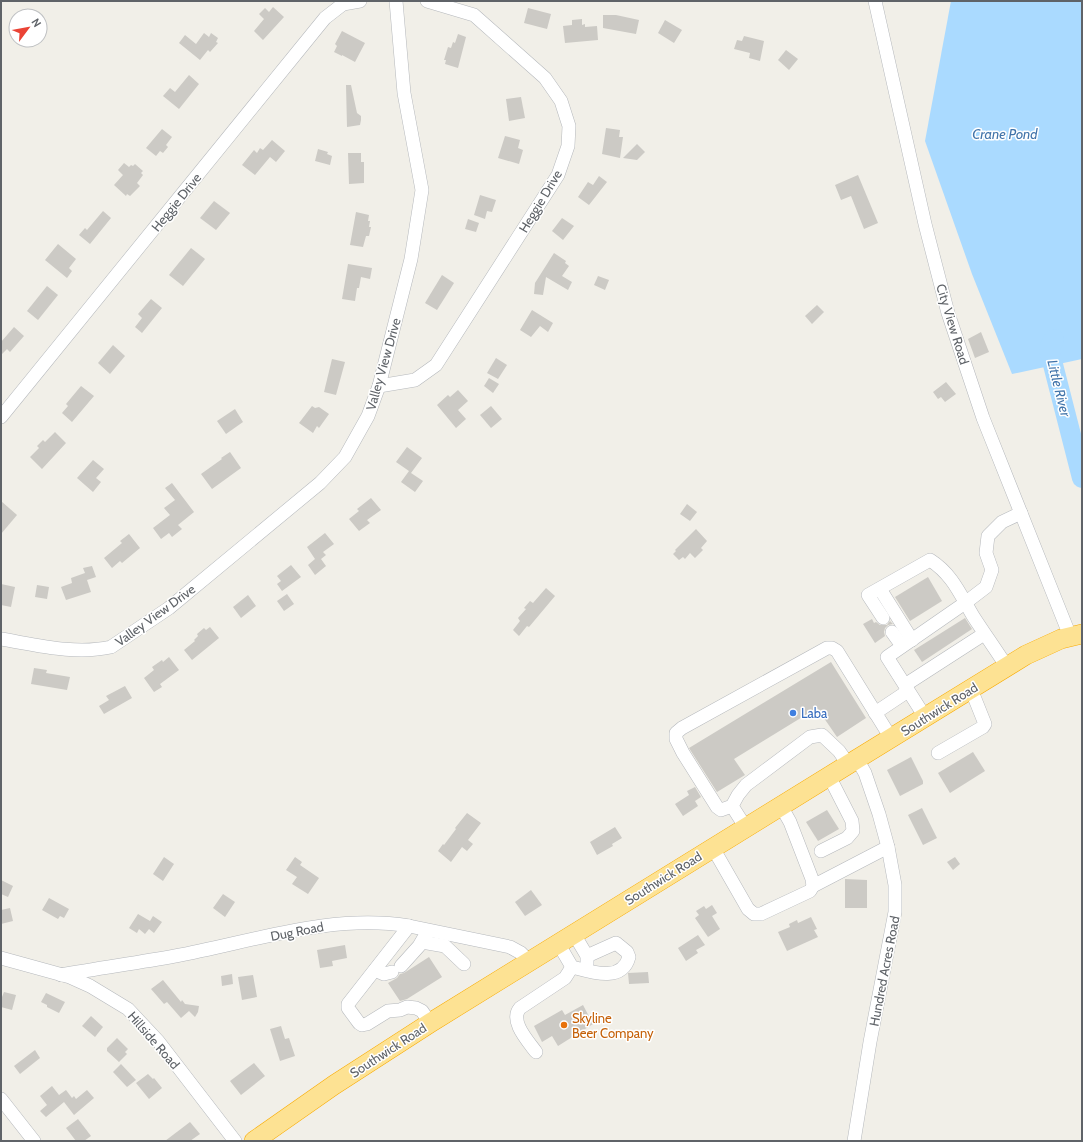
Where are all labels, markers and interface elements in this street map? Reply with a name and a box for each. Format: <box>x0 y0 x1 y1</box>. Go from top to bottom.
north arrow <box>8 8 48 48</box>
text: N <box>28 16 44 30</box>
water label: Crane Pond <box>972 125 1038 143</box>
street label: Heggie Drive <box>515 166 565 235</box>
street label: Heggie Drive <box>148 169 205 234</box>
street label: City View Road <box>933 282 973 366</box>
street label: Valley View Drive <box>362 316 404 412</box>
water label: Little River <box>1043 358 1075 419</box>
street label: Valley View Drive <box>112 580 198 649</box>
street label: Southwick Road <box>897 679 981 739</box>
place label: Laba <box>801 705 828 721</box>
marker: Laba <box>788 708 798 718</box>
street label: Southwick Road <box>621 848 705 908</box>
street label: Hundred Acres Road <box>865 915 903 1027</box>
street label: Dug Road <box>269 918 325 944</box>
street label: Hillside Road <box>125 1008 183 1072</box>
place label: Skyline Beer Company <box>572 1010 654 1041</box>
street label: Southwick Road <box>347 1019 429 1081</box>
marker: Skyline Beer Company <box>559 1020 569 1030</box>

